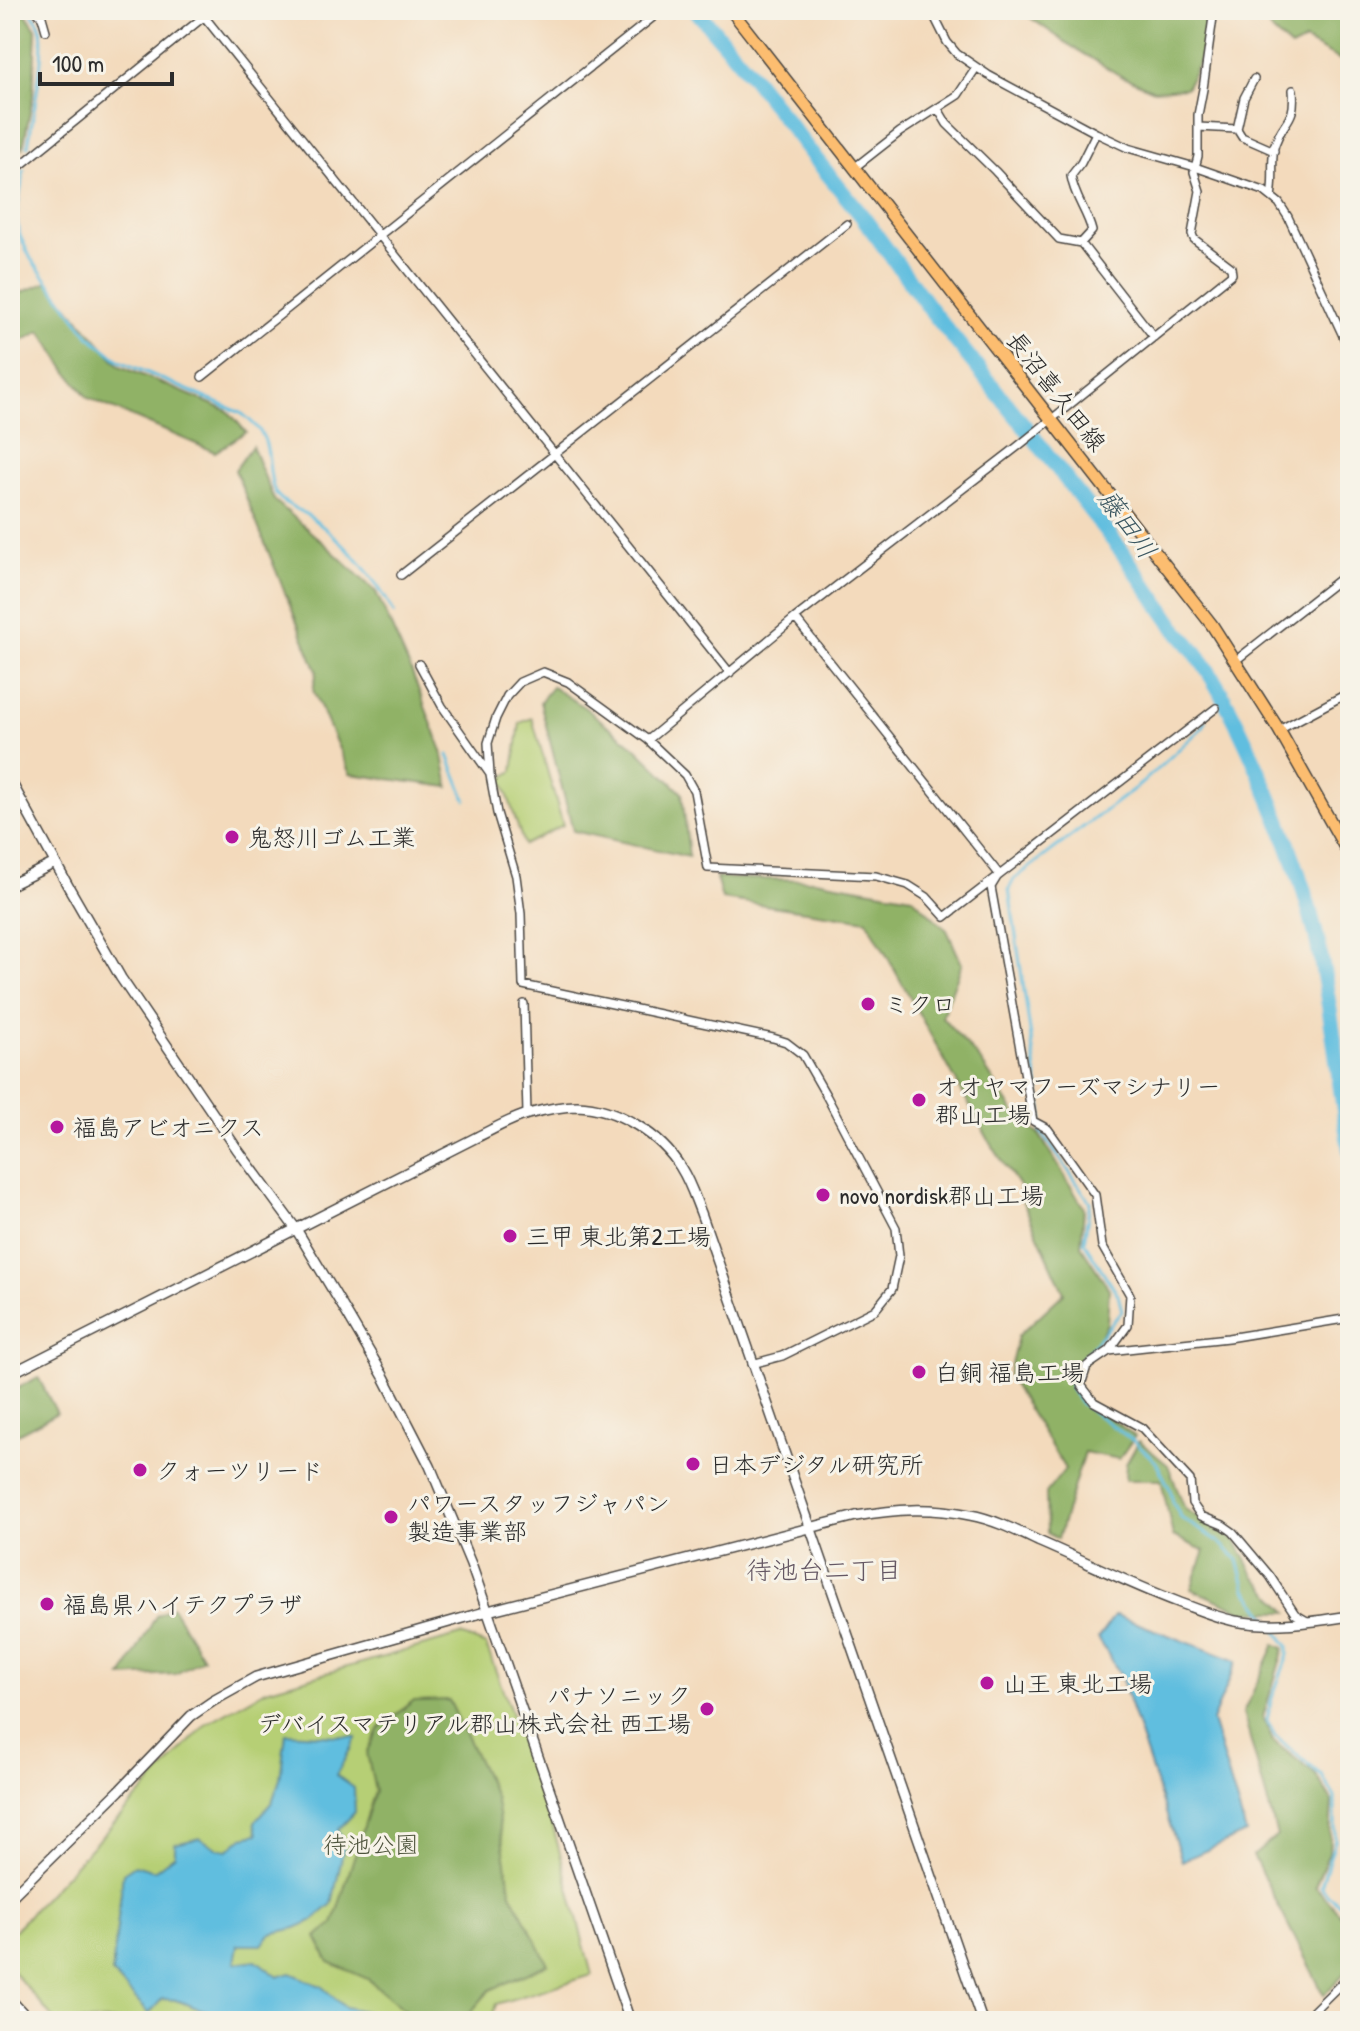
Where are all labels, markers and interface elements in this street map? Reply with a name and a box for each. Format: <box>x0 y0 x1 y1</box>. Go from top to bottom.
scale bar <box>40 36 172 86</box>
text: 100 m <box>52 47 104 79</box>
street label: 長沼喜久田線 <box>1000 324 1114 458</box>
water label: 藤田川 <box>1091 482 1165 566</box>
place label: 鬼怒川ゴム工業 <box>248 821 416 853</box>
marker: 鬼怒川ゴム工業 <box>223 828 241 846</box>
place label: ミクロ <box>884 988 956 1020</box>
marker: ミクロ <box>859 995 877 1013</box>
place label: オオヤマフーズマシナリー 郡山工場 <box>935 1070 1221 1130</box>
marker: オオヤマフーズマシナリー 郡山工場 <box>910 1091 928 1109</box>
place label: 福島アビオニクス <box>73 1111 264 1143</box>
marker: 福島アビオニクス <box>48 1118 66 1136</box>
place label: novo nordisk郡山工場 <box>839 1179 1044 1211</box>
marker: novo nordisk郡山工場 <box>814 1186 832 1204</box>
place label: 三甲 東北第2工場 <box>526 1220 711 1252</box>
marker: 三甲 東北第2工場 <box>501 1227 519 1245</box>
place label: 白銅 福島工場 <box>935 1356 1085 1388</box>
marker: 白銅 福島工場 <box>910 1363 928 1381</box>
place label: 日本デジタル研究所 <box>709 1448 924 1480</box>
place label: クォーツリード <box>156 1454 324 1486</box>
marker: 日本デジタル研究所 <box>684 1455 702 1473</box>
marker: クォーツリード <box>131 1461 149 1479</box>
place label: パワースタッフジャパン 製造事業部 <box>407 1487 670 1547</box>
marker: パワースタッフジャパン 製造事業部 <box>382 1508 400 1526</box>
district label: 待池台二丁目 <box>746 1552 902 1587</box>
place label: 福島県ハイテクプラザ <box>63 1588 302 1620</box>
marker: 福島県ハイテクプラザ <box>38 1595 56 1613</box>
place label: 山王 東北工場 <box>1003 1667 1153 1699</box>
marker: 山王 東北工場 <box>978 1674 996 1692</box>
place label: パナソニック デバイスマテリアル郡山株式会社 西工場 <box>258 1679 691 1739</box>
marker: パナソニック デバイスマテリアル郡山株式会社 西工場 <box>698 1700 716 1718</box>
park label: 待池公園 <box>323 1828 419 1860</box>

